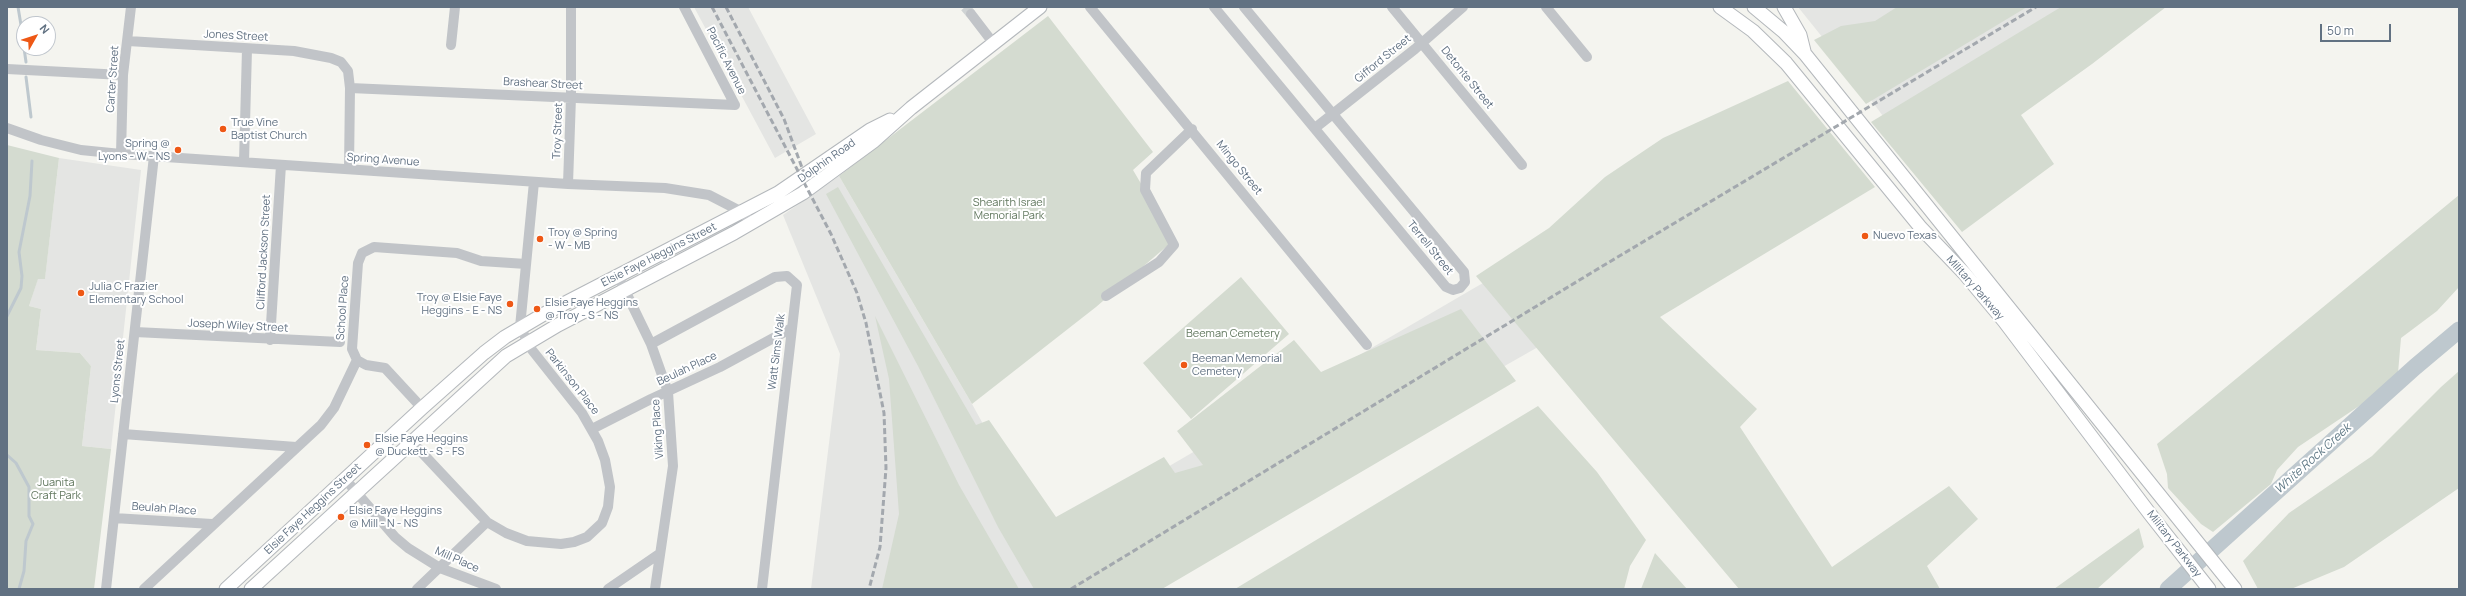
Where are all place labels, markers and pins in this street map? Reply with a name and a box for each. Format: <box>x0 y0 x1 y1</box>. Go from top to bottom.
place label: True Vine Baptist Church <box>231 116 307 142</box>
marker: True Vine Baptist Church <box>218 124 228 134</box>
place label: Spring @ Lyons - W - NS <box>98 137 170 163</box>
marker: Spring @ Lyons - W - NS <box>173 145 183 155</box>
place label: Troy @ Spring - W - MB <box>548 226 617 252</box>
place label: Nuevo Texas <box>1873 229 1937 243</box>
marker: Nuevo Texas <box>1860 231 1870 241</box>
marker: Troy @ Spring - W - MB <box>535 234 545 244</box>
place label: Julia C Frazier Elementary School <box>89 280 184 306</box>
marker: Julia C Frazier Elementary School <box>76 288 86 298</box>
place label: Troy @ Elsie Faye Heggins - E - NS <box>417 291 502 317</box>
place label: Elsie Faye Heggins @ Troy - S - NS <box>545 296 638 322</box>
marker: Troy @ Elsie Faye Heggins - E - NS <box>505 299 515 309</box>
marker: Elsie Faye Heggins @ Troy - S - NS <box>532 304 542 314</box>
place label: Beeman Memorial Cemetery <box>1192 352 1282 378</box>
marker: Beeman Memorial Cemetery <box>1179 360 1189 370</box>
place label: Elsie Faye Heggins @ Duckett - S - FS <box>375 432 468 458</box>
marker: Elsie Faye Heggins @ Duckett - S - FS <box>362 440 372 450</box>
place label: Elsie Faye Heggins @ Mill - N - NS <box>349 504 442 530</box>
marker: Elsie Faye Heggins @ Mill - N - NS <box>336 512 346 522</box>

